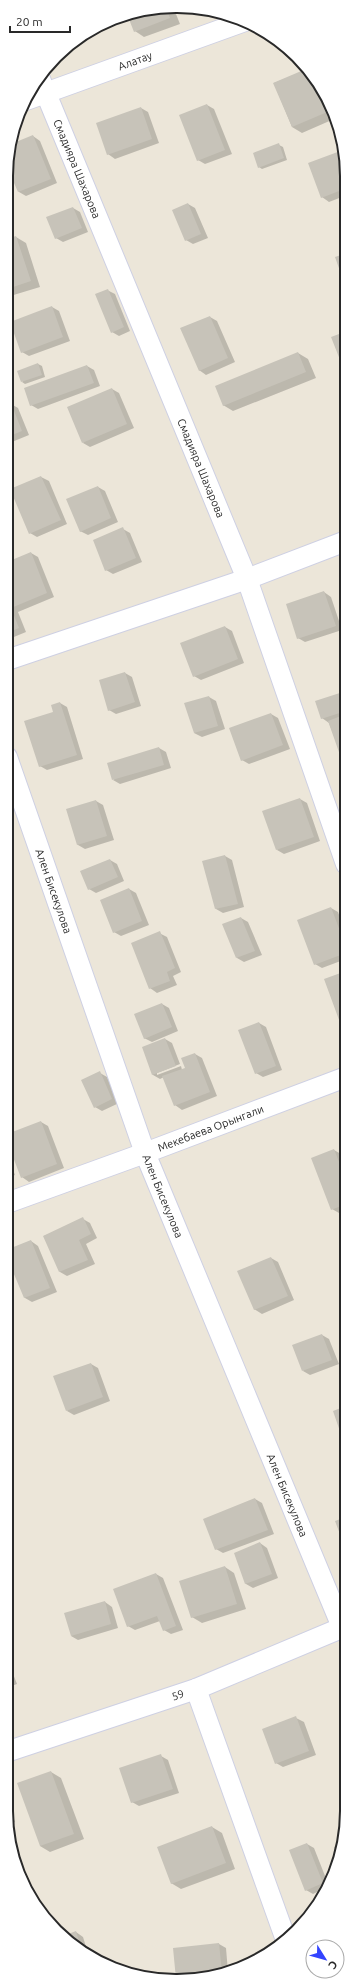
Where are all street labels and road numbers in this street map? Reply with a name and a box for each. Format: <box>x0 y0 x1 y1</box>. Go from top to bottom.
street label: Алатау <box>116 49 154 72</box>
street label: Смадияра Шахарова <box>51 117 103 220</box>
street label: Смадияра Шахарова <box>175 417 227 519</box>
street label: Ален Бисекулова <box>33 847 74 935</box>
street label: Мекебаева Орынгали <box>156 1103 265 1154</box>
street label: Ален Бисекулова <box>140 1153 185 1239</box>
street label: Ален Бисекулова <box>265 1452 310 1539</box>
street label: 59 <box>170 1687 186 1703</box>

